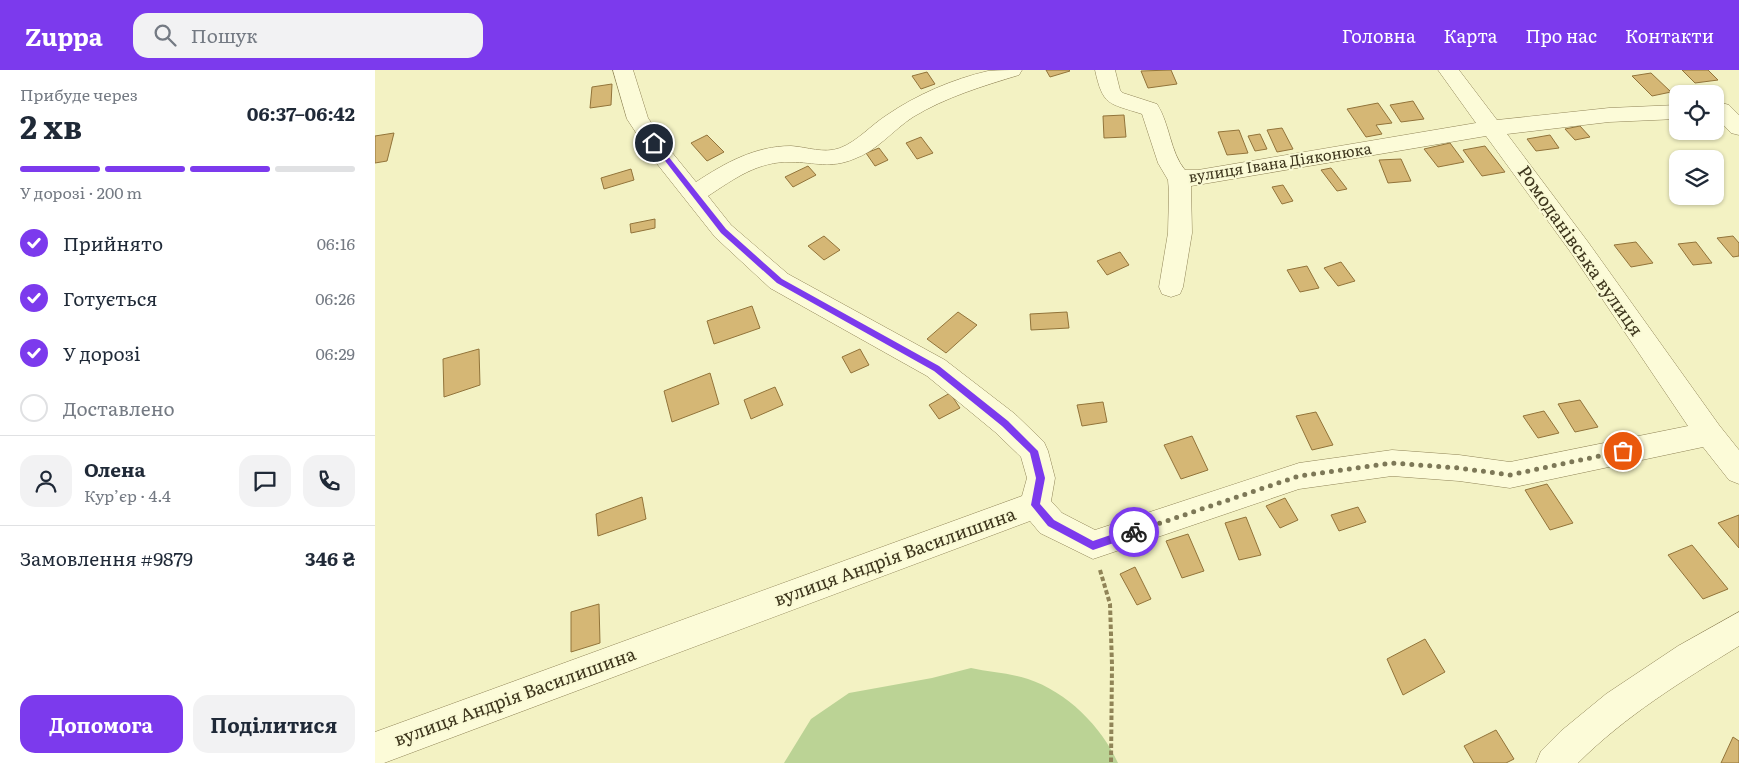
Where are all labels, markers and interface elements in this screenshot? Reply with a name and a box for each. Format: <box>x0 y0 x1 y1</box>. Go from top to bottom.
search box <box>133 13 483 58</box>
text: Zuppa <box>25 18 103 53</box>
icon: search <box>151 21 179 49</box>
text: Пошук <box>191 21 257 49</box>
text: Головна <box>1342 22 1416 49</box>
text: Карта <box>1444 22 1498 49</box>
text: Про нас <box>1526 22 1597 49</box>
text: Контакти <box>1625 22 1714 49</box>
text: Прибуде через <box>20 82 138 106</box>
map controls <box>1669 85 1724 205</box>
button: locate <box>1669 85 1724 140</box>
text: 06:37–06:42 <box>247 99 355 127</box>
text: 2 хв <box>20 101 82 149</box>
pin <box>633 122 675 164</box>
icon: home <box>640 129 668 157</box>
street label: вулиця Івана Діяконюка <box>1187 136 1374 187</box>
button: layers <box>1669 150 1724 205</box>
street label: Ромоданівська вулиця <box>1512 159 1651 341</box>
text: У дорозі · 200 m <box>20 180 142 204</box>
icon: check <box>20 229 48 257</box>
text: Прийнято <box>63 229 163 257</box>
text: 06:16 <box>317 231 355 255</box>
icon: check <box>20 284 48 312</box>
text: Готується <box>63 284 158 312</box>
text: 06:26 <box>315 286 355 310</box>
icon: check <box>20 339 48 367</box>
text: У дорозі <box>63 339 140 367</box>
text: 06:29 <box>316 341 355 365</box>
text: Доставлено <box>63 394 175 422</box>
pin <box>1602 430 1644 472</box>
icon: bag <box>1609 437 1637 465</box>
button: person <box>20 455 72 507</box>
text: Олена <box>84 455 146 483</box>
button: chat <box>239 455 291 507</box>
button: phone <box>303 455 355 507</box>
text: Кур’єр · 4.4 <box>84 483 171 507</box>
street label: вулиця Андрія Василишина <box>770 499 1019 612</box>
courier <box>1109 507 1159 557</box>
icon: bike <box>1120 518 1148 546</box>
text: Замовлення #9879 <box>20 544 193 572</box>
text: 346 ₴ <box>305 544 355 572</box>
street label: вулиця Андрія Василишина <box>390 639 639 752</box>
button: Допомога <box>20 695 183 753</box>
button: Поділитися <box>193 695 355 753</box>

